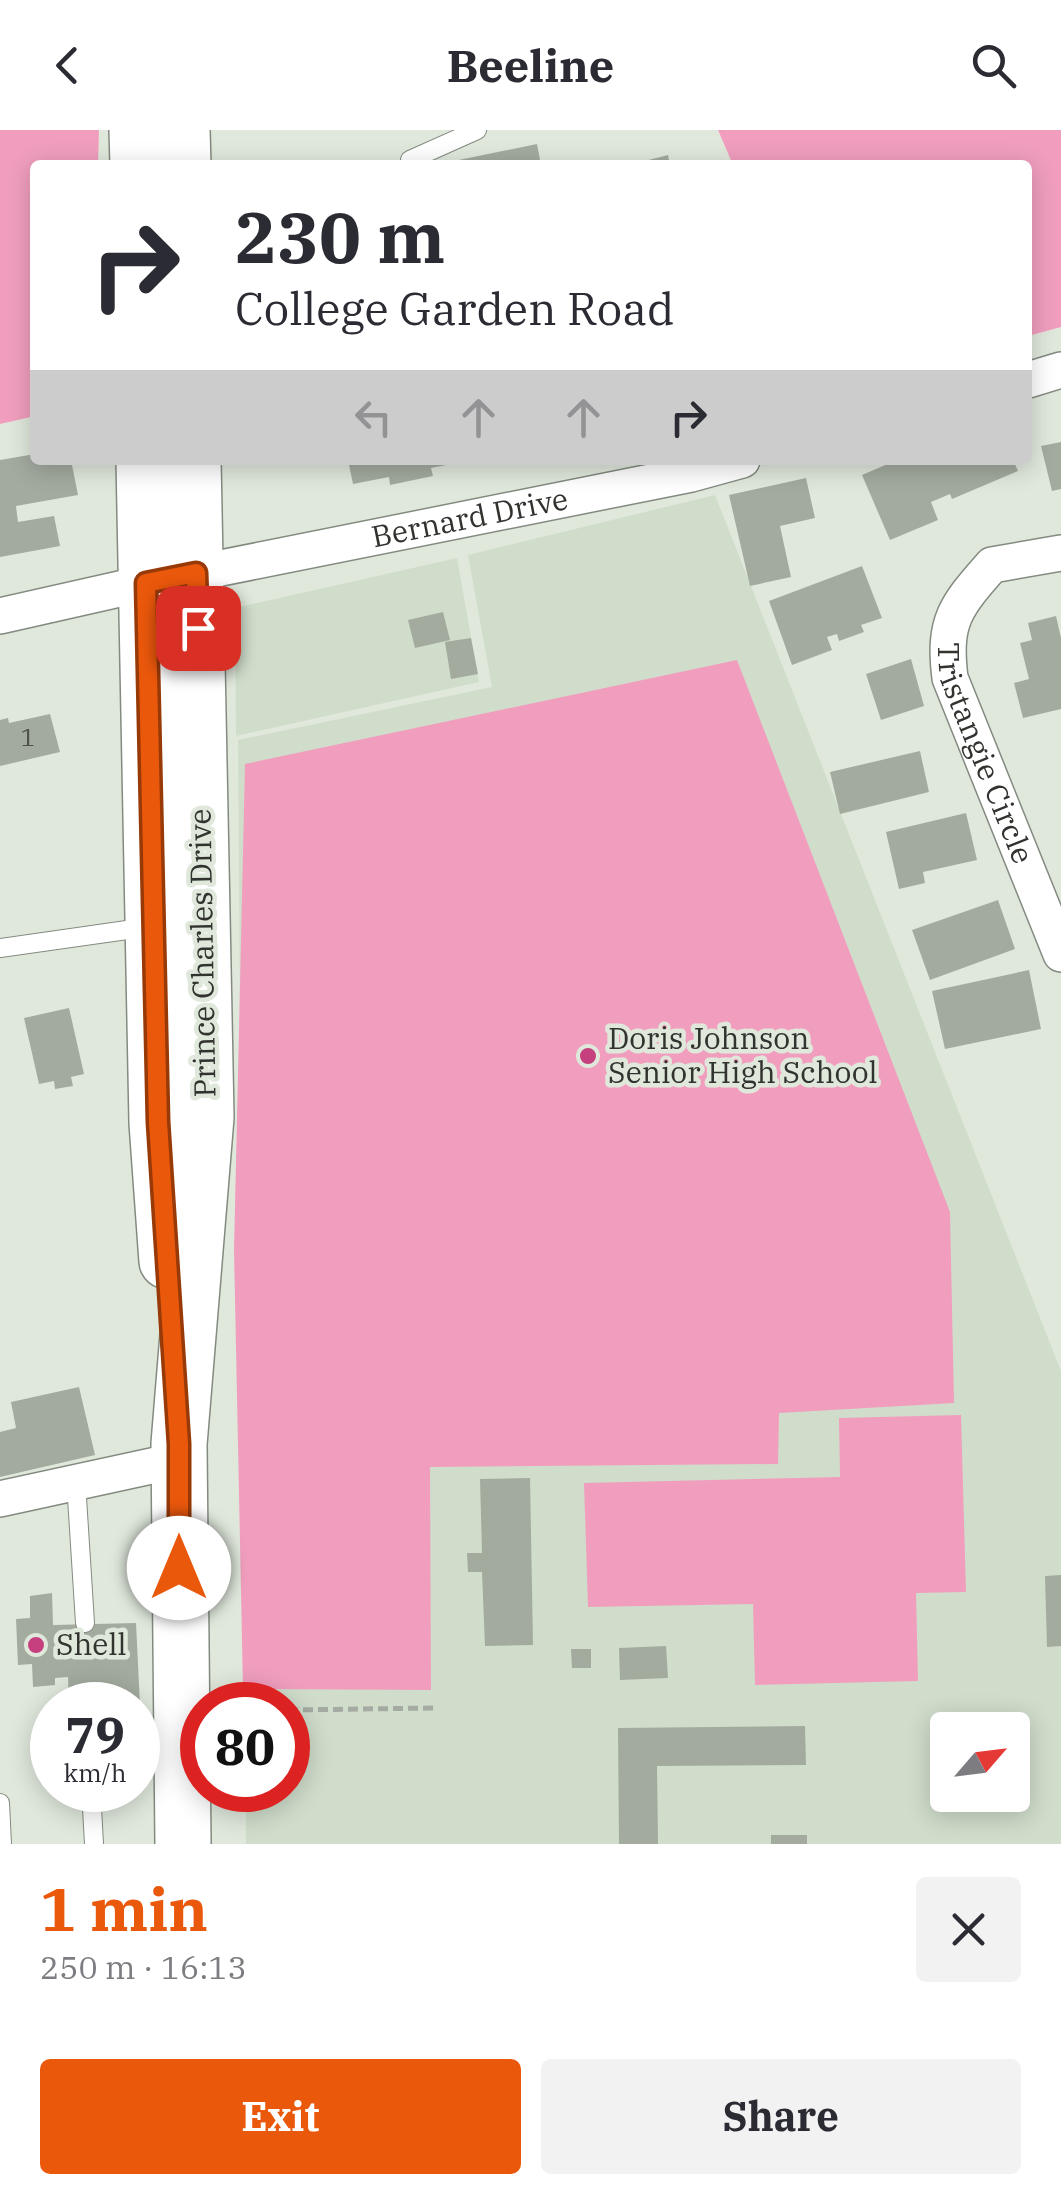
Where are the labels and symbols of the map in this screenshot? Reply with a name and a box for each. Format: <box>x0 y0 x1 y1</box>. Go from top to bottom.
street label: Bernard Drive <box>368 478 571 555</box>
pin <box>156 586 241 671</box>
street label: Tristangie Circle <box>930 642 1044 869</box>
house number: 1 <box>20 720 36 753</box>
street label: Prince Charles Drive <box>179 808 224 1098</box>
place label: Doris Johnson Senior High School <box>608 1018 878 1091</box>
marker: Doris Johnson Senior High School <box>577 1045 599 1067</box>
position arrow <box>127 1516 231 1620</box>
place label: Shell <box>56 1624 126 1663</box>
marker: Shell <box>25 1634 47 1656</box>
speed limit sign: 80 <box>180 1682 310 1812</box>
north arrow <box>930 1712 1030 1812</box>

